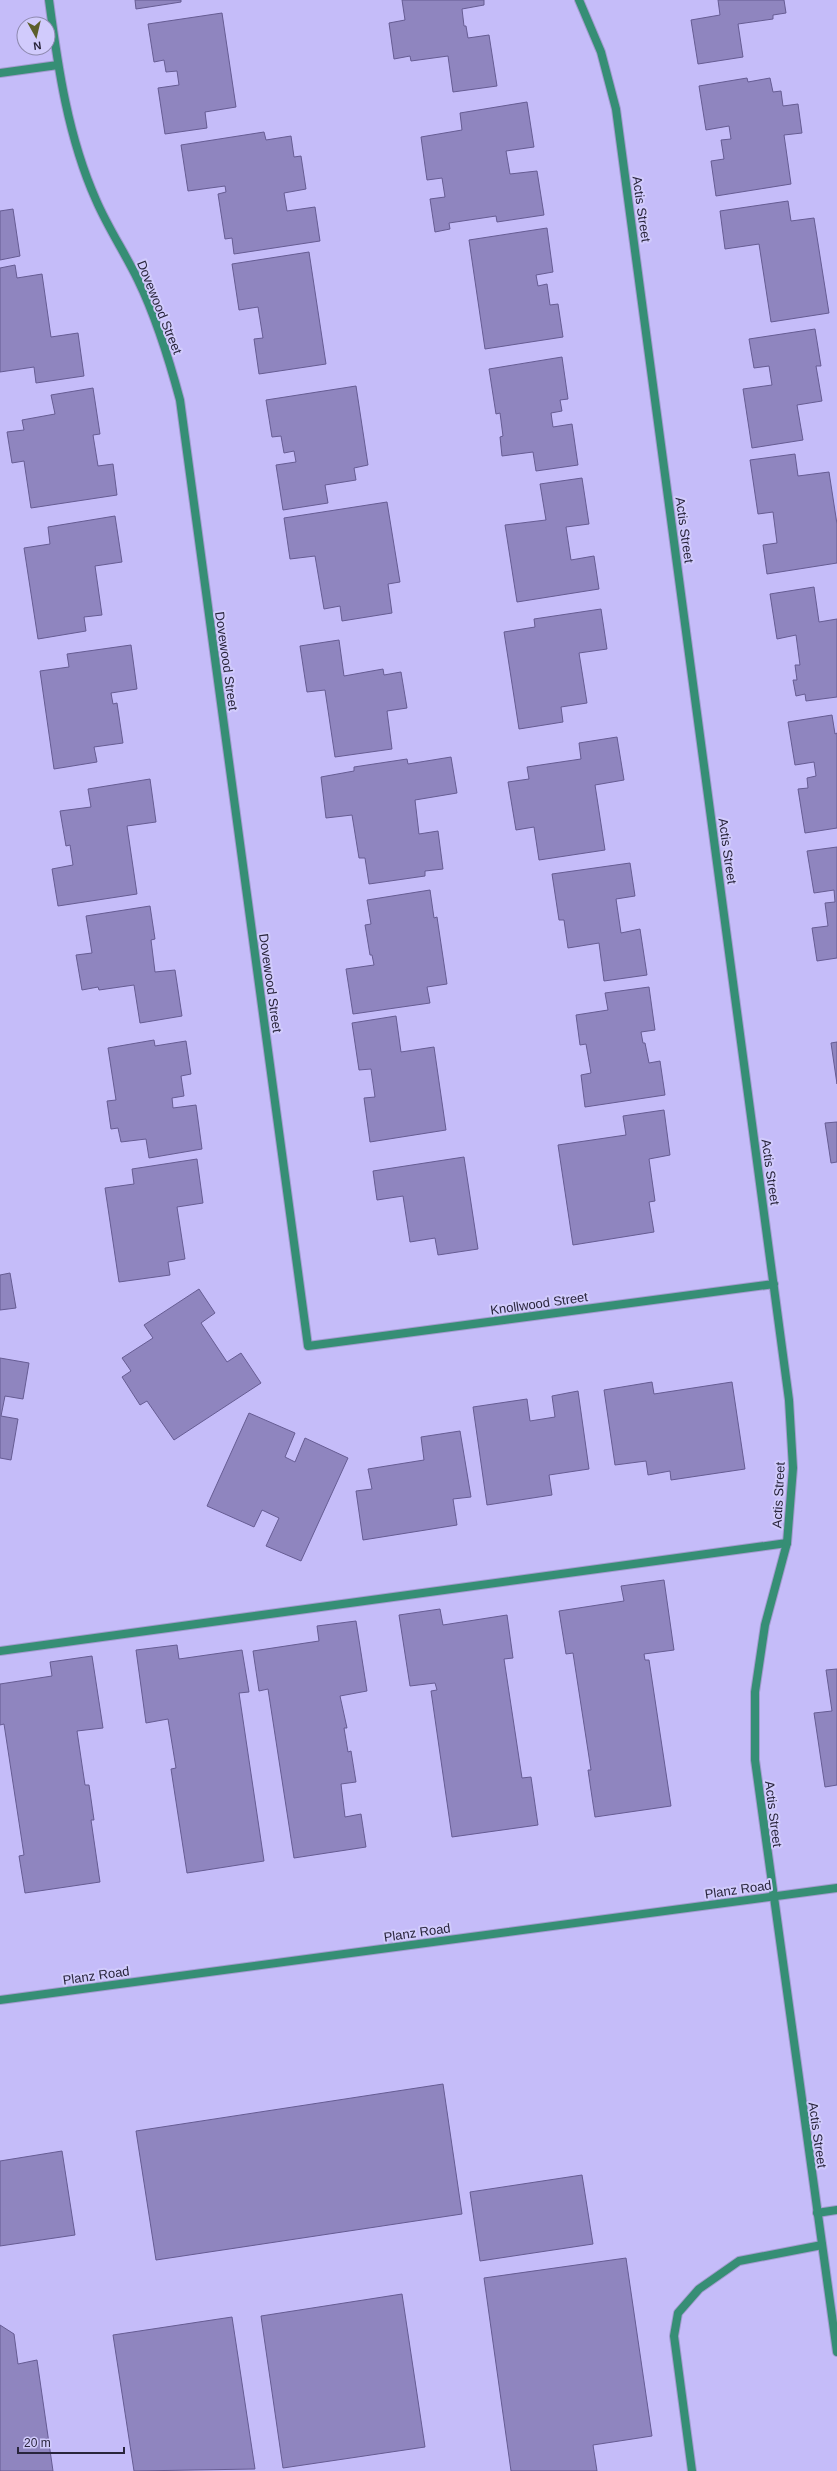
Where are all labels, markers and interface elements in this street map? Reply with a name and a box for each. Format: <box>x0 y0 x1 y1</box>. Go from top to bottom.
north arrow <box>16 16 56 56</box>
text: N <box>33 39 42 52</box>
street label: Actis Street <box>629 175 654 243</box>
street label: Dovewood Street <box>134 258 185 357</box>
street label: Actis Street <box>672 496 697 564</box>
street label: Dovewood Street <box>212 611 241 712</box>
street label: Actis Street <box>715 817 740 885</box>
street label: Dovewood Street <box>256 933 285 1034</box>
street label: Actis Street <box>758 1138 783 1206</box>
street label: Knollwood Street <box>489 1289 589 1318</box>
street label: Actis Street <box>769 1461 788 1529</box>
street label: Actis Street <box>762 1780 785 1848</box>
street label: Planz Road <box>704 1877 772 1902</box>
street label: Planz Road <box>383 1920 451 1945</box>
street label: Planz Road <box>62 1963 130 1988</box>
street label: Actis Street <box>805 2101 830 2169</box>
scale bar <box>18 2429 124 2455</box>
text: 20 m <box>24 2436 51 2450</box>

